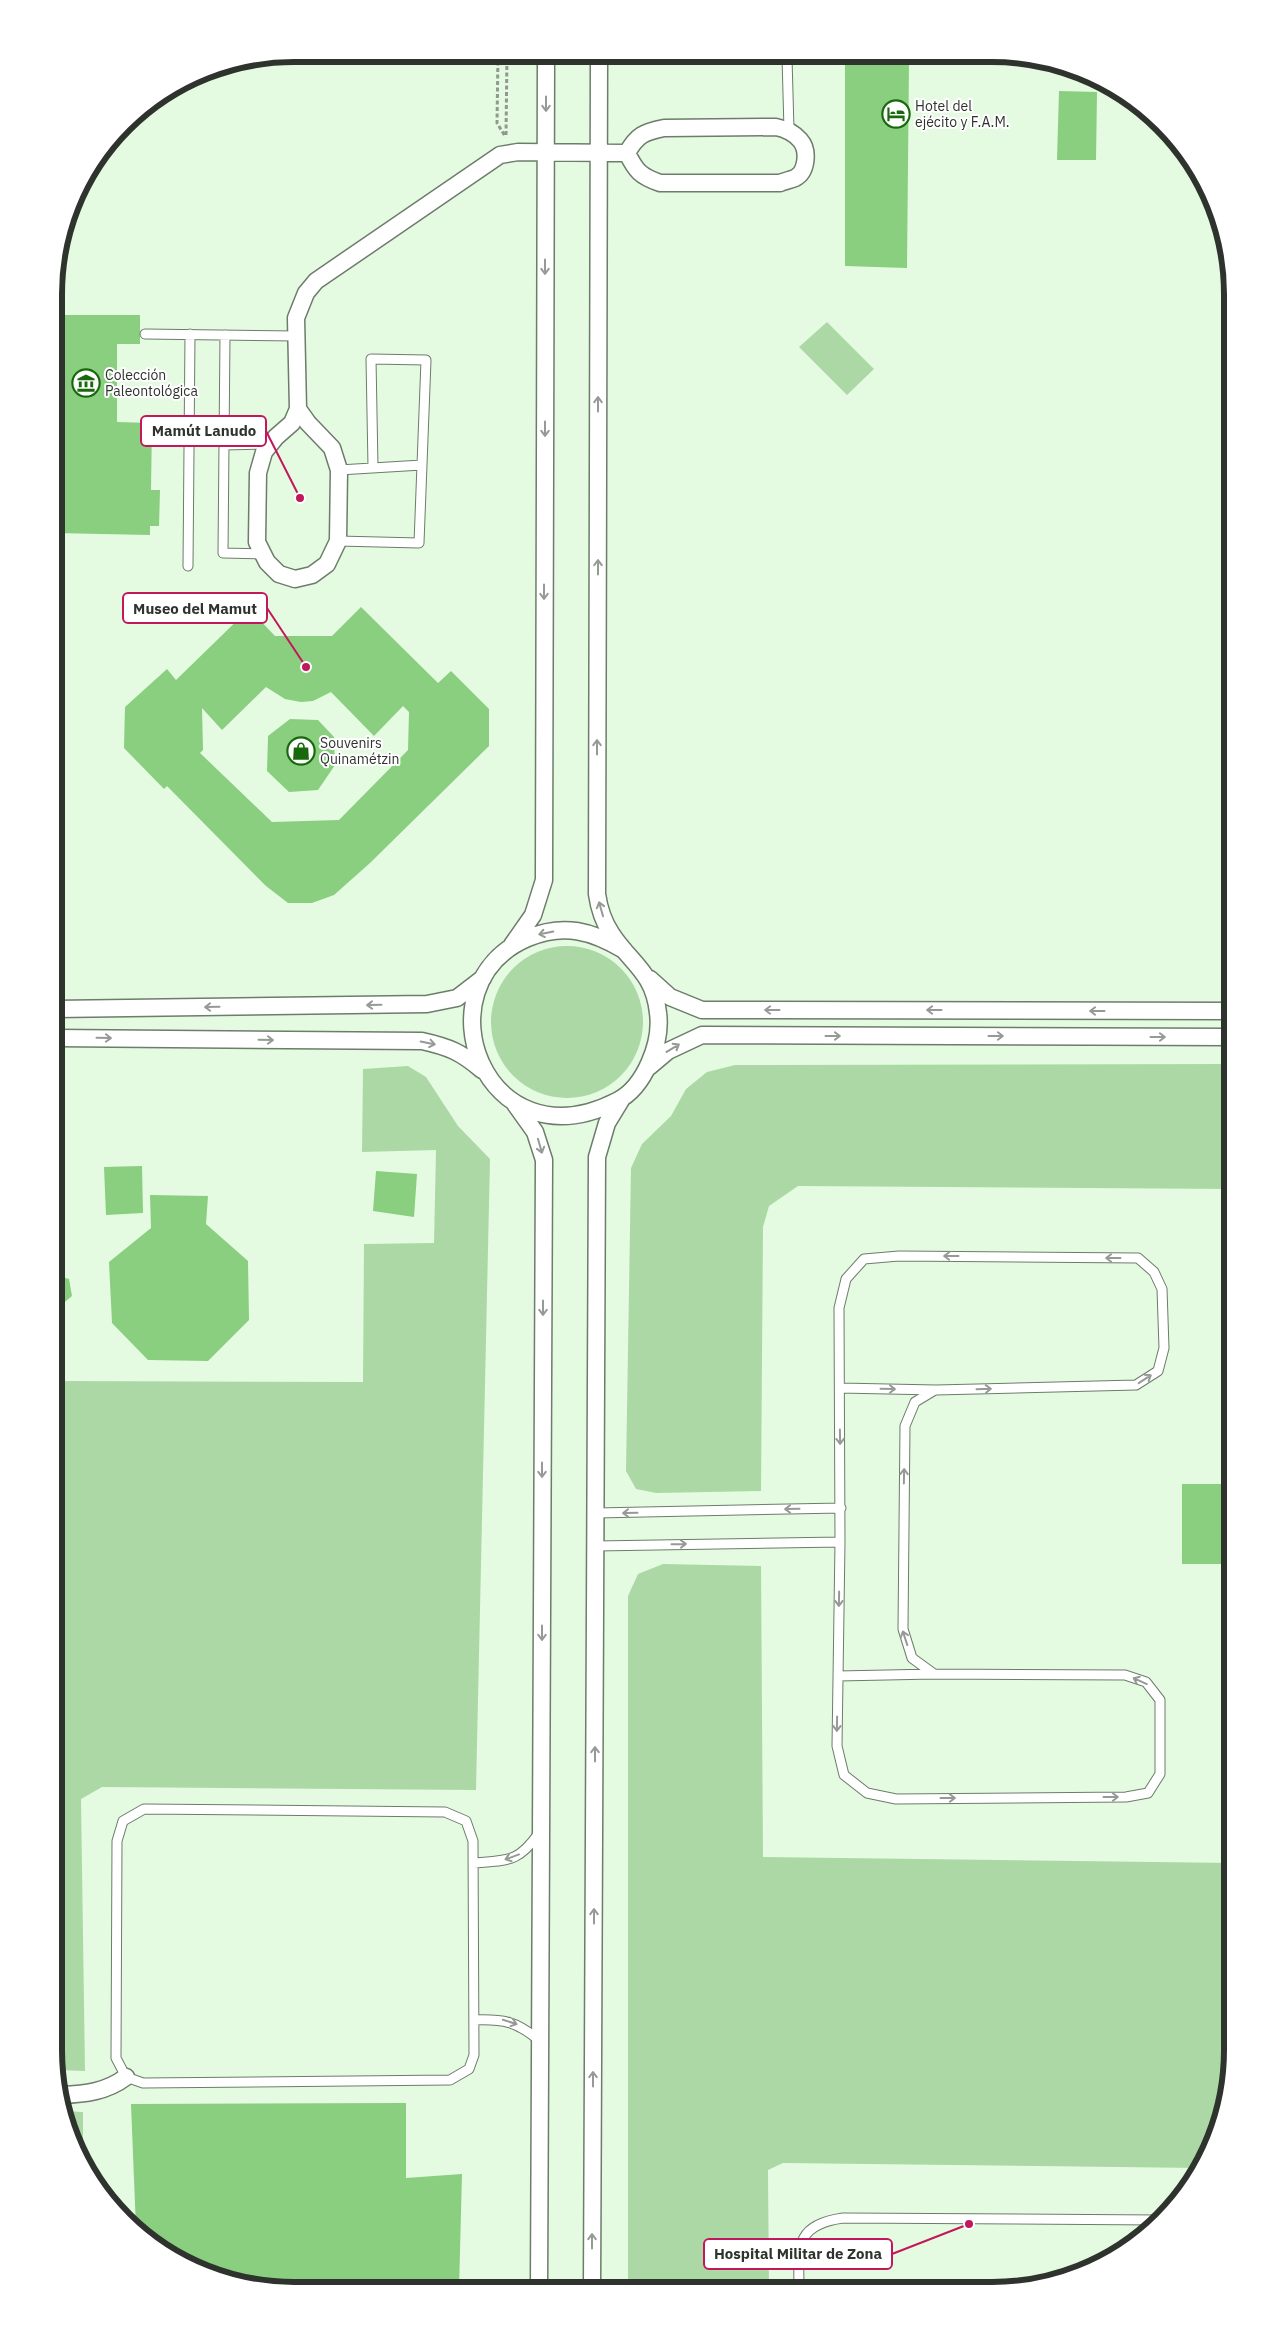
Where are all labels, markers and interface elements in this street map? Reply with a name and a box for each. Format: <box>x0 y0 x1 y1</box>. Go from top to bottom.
one-way arrow <box>541 96 551 112</box>
place label: Hotel del ejécito y F.A.M. <box>915 97 1010 131</box>
hotel icon: Hotel del ejécito y F.A.M. <box>881 99 911 129</box>
one-way arrow <box>540 258 550 274</box>
place label: Colección Paleontológica <box>105 366 198 400</box>
museum icon: Colección Paleontológica <box>71 368 101 398</box>
one-way arrow <box>593 396 603 412</box>
callout: Mamút Lanudo <box>141 416 266 446</box>
one-way arrow <box>540 420 550 437</box>
text: Mamút Lanudo <box>152 421 256 440</box>
one-way arrow <box>593 559 603 575</box>
one-way arrow <box>539 583 549 599</box>
callout: Museo del Mamut <box>123 593 267 623</box>
text: Museo del Mamut <box>133 599 257 618</box>
place label: Souvenirs Quinamétzin <box>320 734 400 768</box>
shop icon: Souvenirs Quinamétzin <box>286 736 316 766</box>
one-way arrow <box>592 739 602 755</box>
one-way arrow <box>595 901 605 917</box>
one-way arrow <box>538 929 554 938</box>
one-way arrow <box>366 1000 382 1010</box>
one-way arrow <box>204 1002 220 1012</box>
one-way arrow <box>764 1005 780 1015</box>
one-way arrow <box>927 1005 943 1015</box>
one-way arrow <box>1089 1006 1106 1016</box>
one-way arrow <box>824 1031 841 1041</box>
one-way arrow <box>987 1031 1003 1041</box>
one-way arrow <box>1150 1032 1166 1042</box>
one-way arrow <box>95 1033 111 1043</box>
one-way arrow <box>258 1035 274 1044</box>
one-way arrow <box>420 1039 436 1048</box>
one-way arrow <box>666 1042 680 1052</box>
one-way arrow <box>535 1138 545 1154</box>
one-way arrow <box>943 1251 960 1261</box>
one-way arrow <box>1106 1253 1122 1263</box>
one-way arrow <box>538 1300 548 1316</box>
one-way arrow <box>1138 1374 1152 1384</box>
one-way arrow <box>879 1384 895 1394</box>
one-way arrow <box>976 1384 992 1394</box>
one-way arrow <box>835 1428 845 1445</box>
one-way arrow <box>537 1462 547 1478</box>
one-way arrow <box>899 1468 909 1484</box>
one-way arrow <box>784 1504 800 1514</box>
one-way arrow <box>622 1508 638 1517</box>
one-way arrow <box>671 1540 687 1549</box>
one-way arrow <box>834 1591 844 1607</box>
one-way arrow <box>537 1624 547 1641</box>
one-way arrow <box>900 1630 910 1646</box>
one-way arrow <box>1133 1675 1148 1685</box>
one-way arrow <box>833 1716 842 1732</box>
one-way arrow <box>590 1746 600 1762</box>
one-way arrow <box>1102 1792 1119 1802</box>
one-way arrow <box>940 1793 956 1803</box>
one-way arrow <box>505 1853 520 1862</box>
one-way arrow <box>589 1909 599 1925</box>
one-way arrow <box>501 2018 517 2028</box>
one-way arrow <box>588 2071 598 2088</box>
one-way arrow <box>587 2234 597 2250</box>
callout: Hospital Militar de Zona <box>704 2239 892 2269</box>
text: Hospital Militar de Zona <box>714 2244 882 2263</box>

